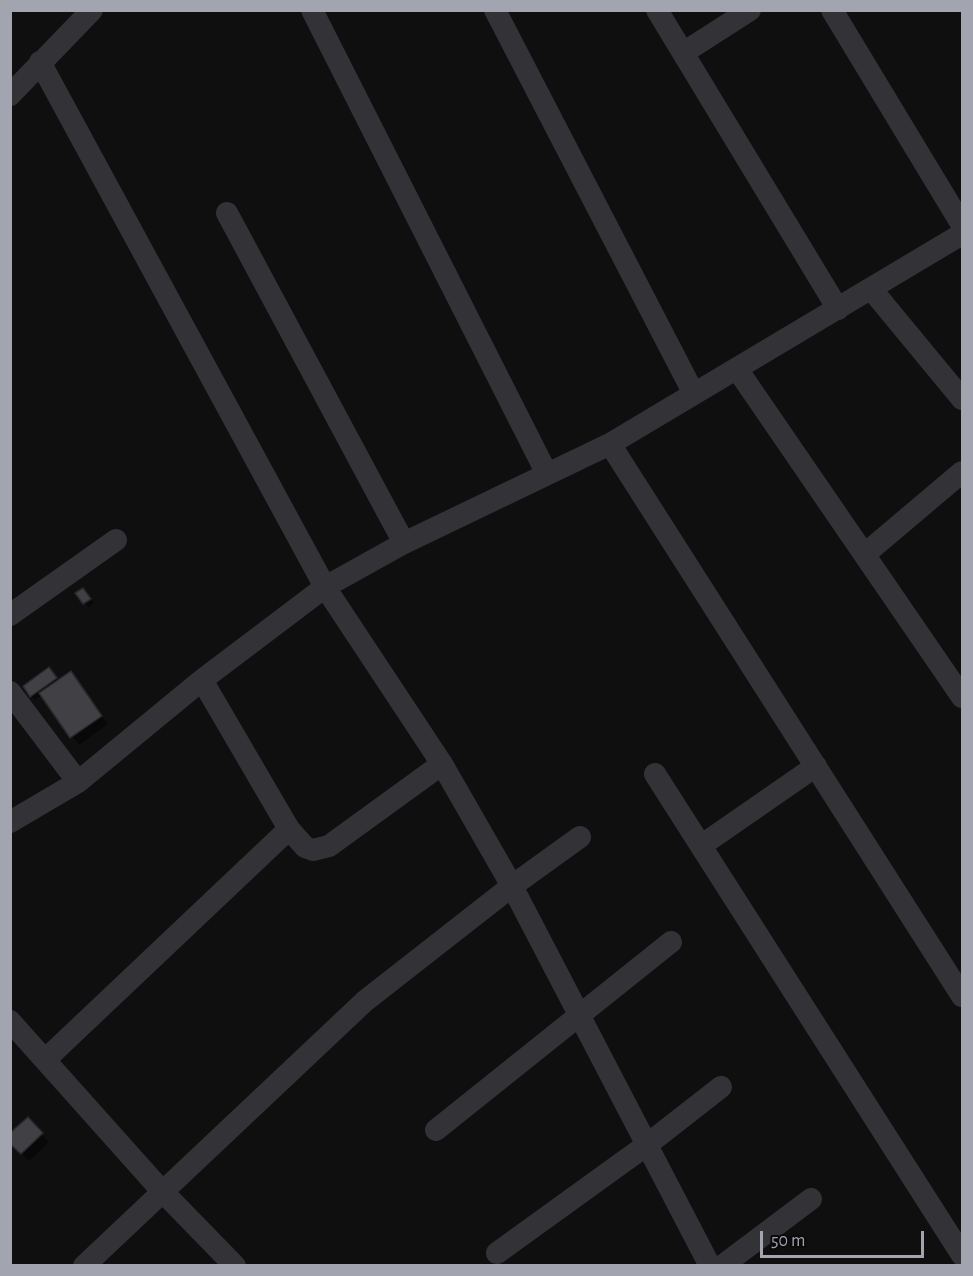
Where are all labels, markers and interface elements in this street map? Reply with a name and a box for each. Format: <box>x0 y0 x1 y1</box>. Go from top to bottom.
scale bar <box>763 1219 926 1257</box>
text: 50 m <box>771 1232 805 1250</box>

